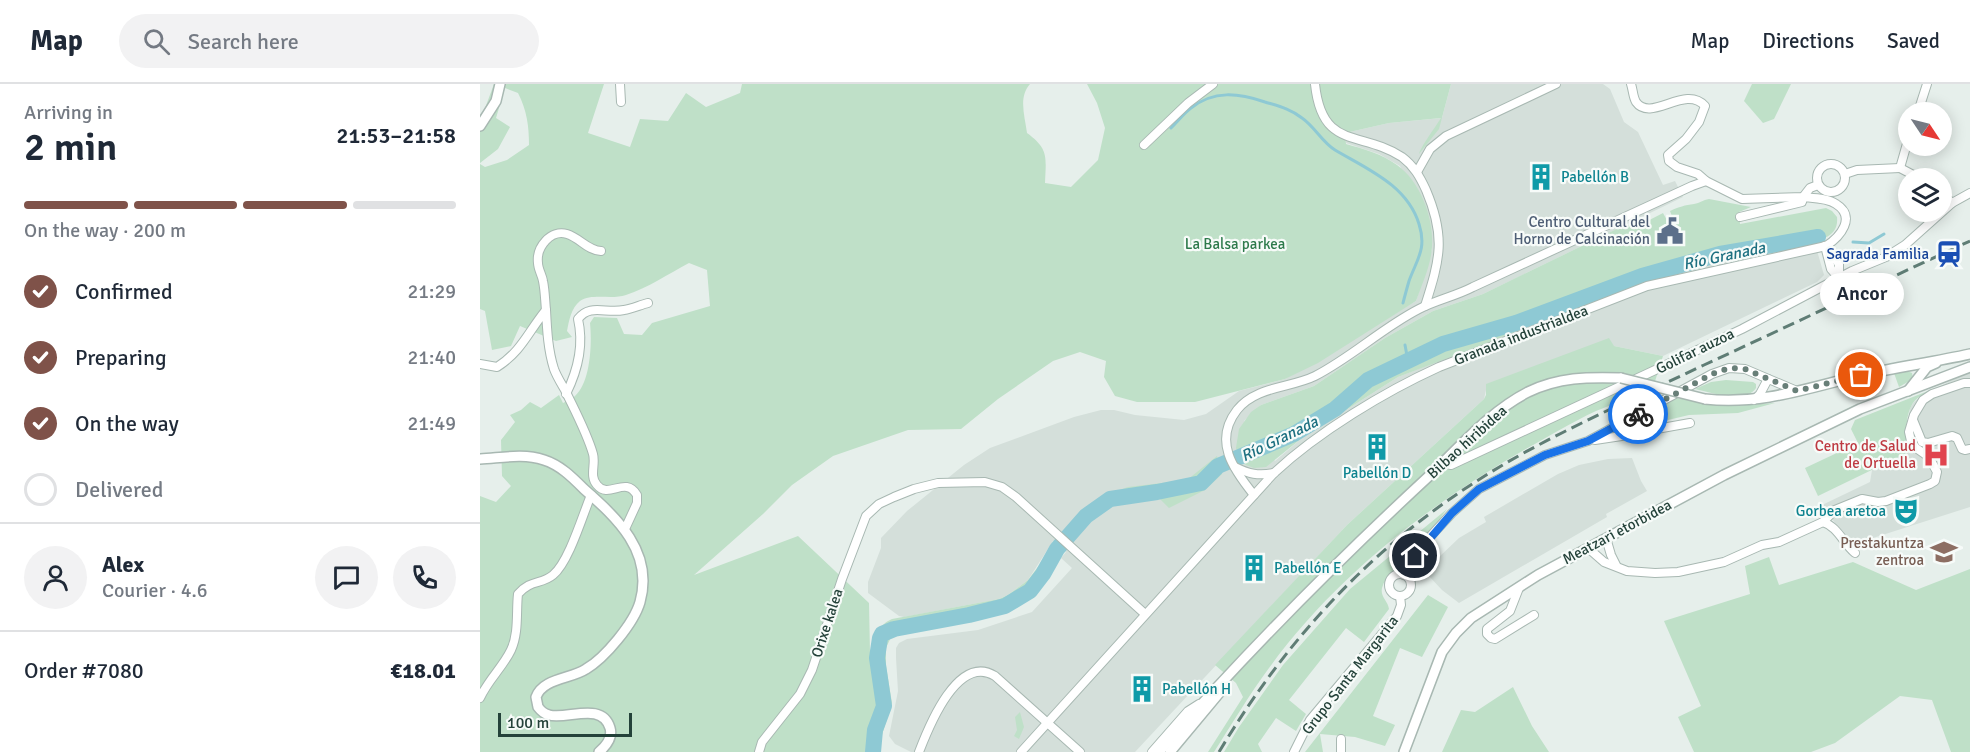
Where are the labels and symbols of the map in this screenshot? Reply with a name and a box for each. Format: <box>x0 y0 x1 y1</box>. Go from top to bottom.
north arrow <box>1898 102 1952 156</box>
building icon: Pabellón B <box>1526 162 1556 192</box>
place label: Pabellón B <box>1561 168 1629 186</box>
place label: Centro Cultural del Horno de Calcinación <box>1513 213 1650 248</box>
public building icon: Centro Cultural del Horno de Calcinación <box>1655 216 1685 246</box>
park label: La Balsa parkea <box>1185 235 1285 253</box>
water label: Río Granada <box>1681 237 1768 274</box>
station icon: Sagrada Familia <box>1934 239 1964 269</box>
place label: Sagrada Familia <box>1826 245 1929 263</box>
callout: Ancor <box>1819 273 1903 315</box>
street label: Granada industrialdea <box>1451 301 1591 369</box>
street label: Golifar auzoa <box>1653 324 1737 378</box>
pin <box>1835 349 1886 400</box>
courier <box>1608 384 1668 444</box>
street label: Bilbao hiribidea <box>1423 401 1511 483</box>
water label: Río Granada <box>1238 411 1322 466</box>
building icon: Pabellón D <box>1362 432 1392 462</box>
place label: Centro de Salud de Ortuella <box>1815 437 1916 472</box>
hospital icon: Centro de Salud de Ortuella <box>1921 440 1951 470</box>
place label: Pabellón D <box>1343 464 1411 482</box>
street label: Meatzari etorbidea <box>1559 496 1675 568</box>
theatre icon: Gorbea aretoa <box>1891 496 1921 526</box>
place label: Gorbea aretoa <box>1796 502 1886 520</box>
pin <box>1389 530 1440 581</box>
place label: Prestakuntza zentroa <box>1840 534 1924 569</box>
school or university icon: Prestakuntza zentroa <box>1929 537 1959 567</box>
building icon: Pabellón E <box>1239 553 1269 583</box>
place label: Pabellón E <box>1274 559 1341 577</box>
street label: Orixe kalea <box>807 586 847 660</box>
street label: Grupo Santa Margarita <box>1298 612 1402 738</box>
building icon: Pabellón H <box>1127 674 1157 704</box>
place label: Pabellón H <box>1162 680 1231 698</box>
scale bar <box>498 710 632 738</box>

